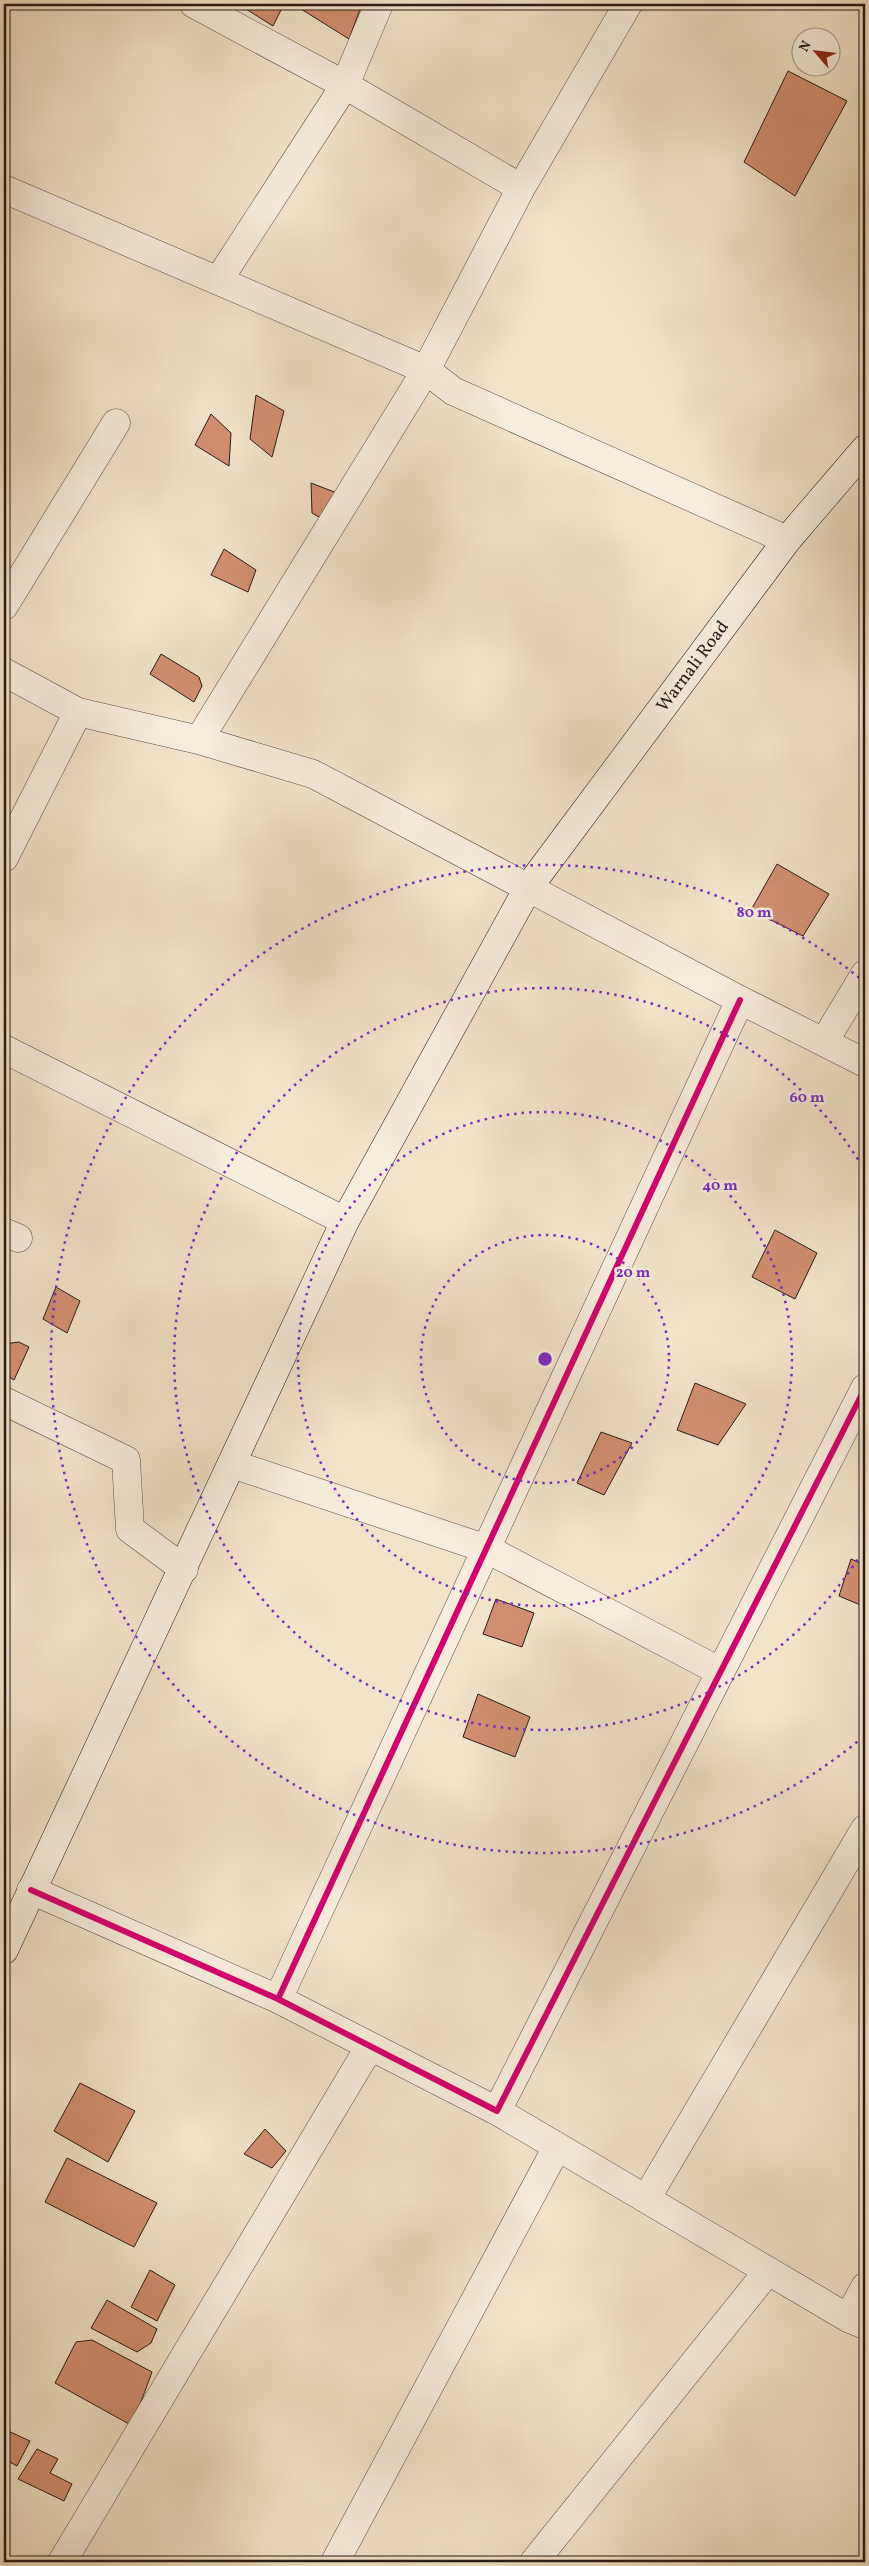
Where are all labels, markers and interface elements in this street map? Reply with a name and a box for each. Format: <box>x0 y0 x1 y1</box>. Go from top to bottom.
north arrow <box>792 28 842 78</box>
text: N <box>795 38 817 56</box>
street label: Warnali Road <box>651 616 735 717</box>
text: 80 m <box>737 903 772 924</box>
text: 60 m <box>790 1088 825 1109</box>
text: 40 m <box>702 1176 738 1197</box>
text: 20 m <box>616 1263 651 1284</box>
centre of rings <box>536 1350 554 1368</box>

